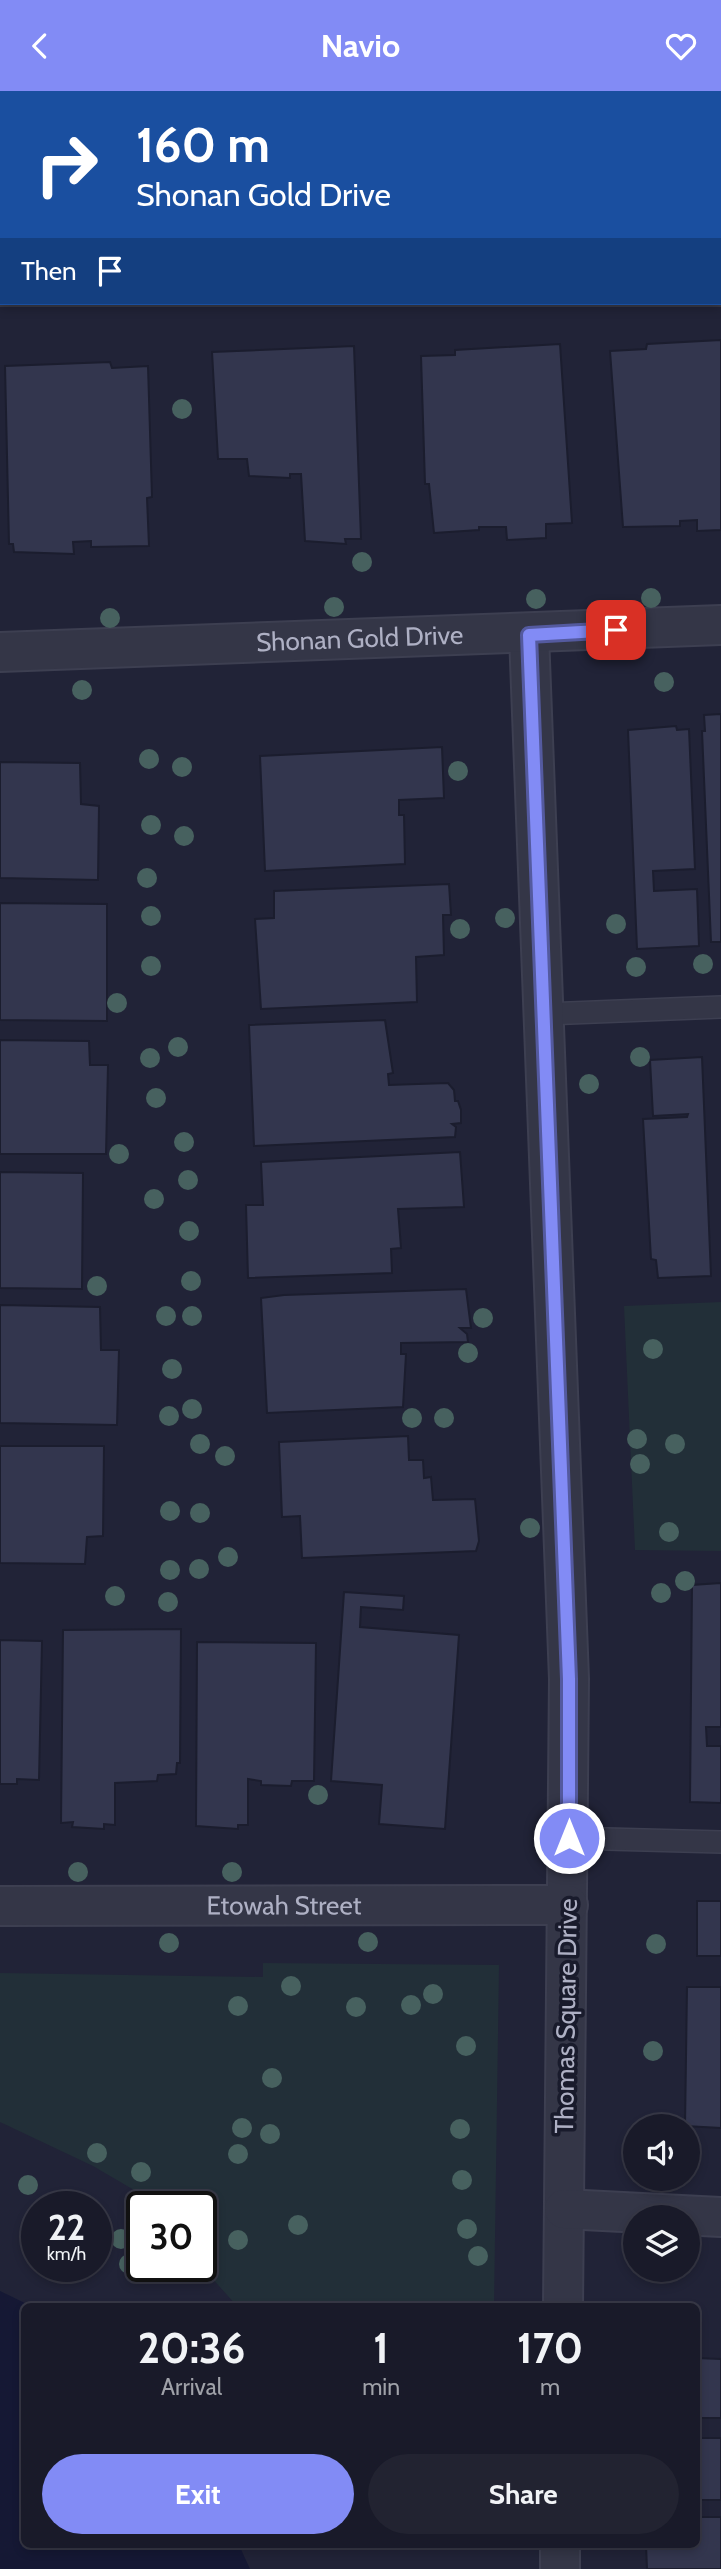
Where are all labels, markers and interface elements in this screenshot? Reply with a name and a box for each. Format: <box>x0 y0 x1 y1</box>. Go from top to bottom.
text: Navio <box>321 26 400 65</box>
icon: back <box>21 27 59 65</box>
icon: heart <box>662 27 700 65</box>
text: 160 m <box>136 115 270 174</box>
icon: right <box>21 119 112 210</box>
text: Shonan Gold Drive <box>136 175 391 214</box>
icon: arrive <box>91 252 129 290</box>
text: Then <box>21 255 77 287</box>
pin <box>586 600 646 660</box>
icon: arrive <box>597 611 635 649</box>
street label: Shonan Gold Drive <box>256 619 464 658</box>
position arrow <box>532 1801 606 1875</box>
street label: Etowah Street <box>207 1889 362 1922</box>
street label: Thomas Square Drive <box>548 1898 584 2134</box>
map controls <box>623 2114 700 2282</box>
button: sound <box>623 2114 700 2191</box>
speed limit sign: 30 <box>126 2191 217 2282</box>
button: layers <box>623 2205 700 2282</box>
text: 22 <box>48 2206 85 2249</box>
text: km/h <box>47 2243 86 2265</box>
text: 20:36 <box>138 2322 245 2374</box>
text: 1 <box>373 2322 389 2374</box>
text: 170 <box>517 2322 583 2374</box>
text: Arrival <box>161 2373 222 2401</box>
text: min <box>362 2373 400 2401</box>
text: m <box>540 2373 560 2401</box>
button: Exit <box>42 2454 354 2534</box>
button: Share <box>368 2454 679 2534</box>

